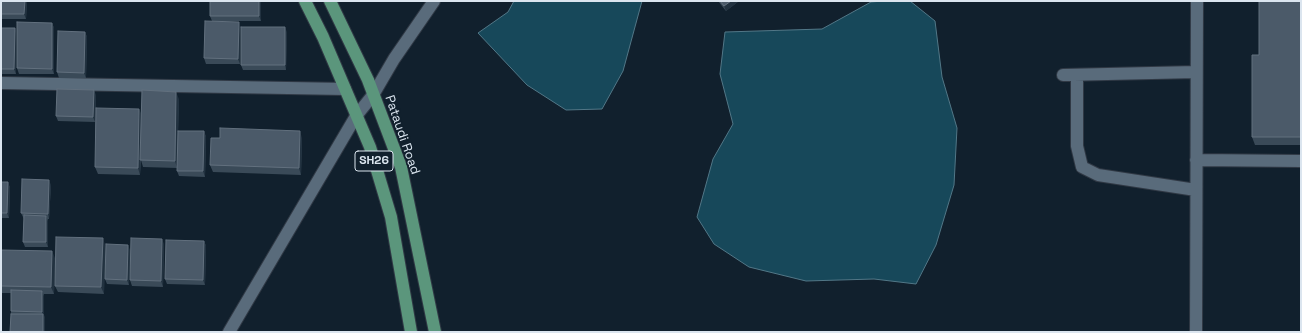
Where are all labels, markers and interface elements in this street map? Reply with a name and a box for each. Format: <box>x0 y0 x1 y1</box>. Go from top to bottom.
street label: Pataudi Road <box>381 93 423 177</box>
road number: SH26 <box>355 151 393 171</box>

